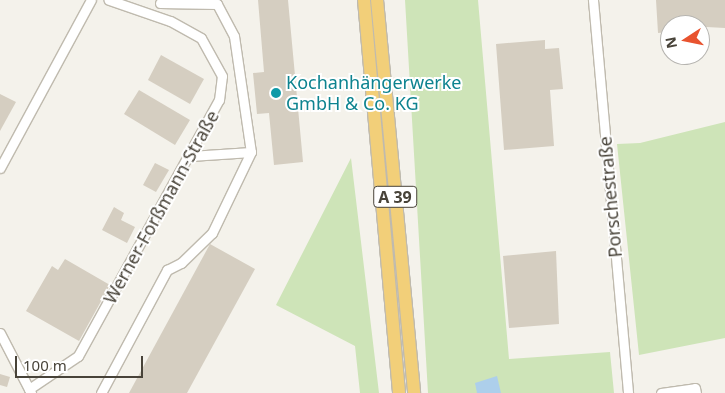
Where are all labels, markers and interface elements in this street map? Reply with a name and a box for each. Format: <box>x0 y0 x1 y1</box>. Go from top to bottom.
north arrow <box>660 15 710 65</box>
text: N <box>660 35 681 50</box>
place label: Kochanhängerwerke GmbH & Co. KG <box>286 72 462 115</box>
marker: Kochanhängerwerke GmbH & Co. KG <box>270 87 282 99</box>
street label: Werner-Forßmann-Straße <box>99 107 223 307</box>
street label: Porschestraße <box>594 136 626 258</box>
road number: A 39 <box>372 183 418 210</box>
scale bar <box>18 346 145 378</box>
text: 100 m <box>23 355 67 375</box>

